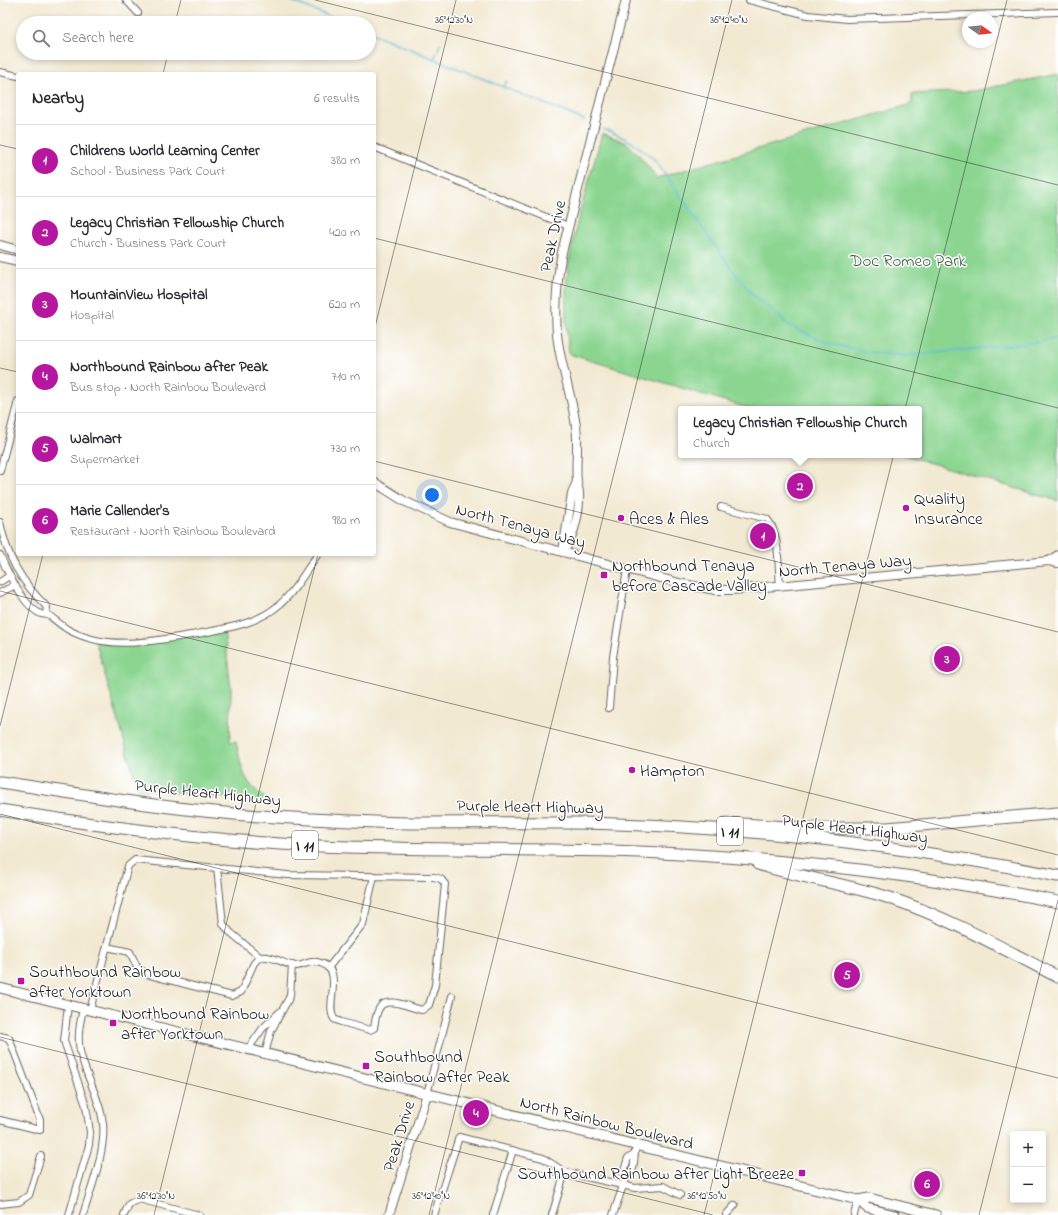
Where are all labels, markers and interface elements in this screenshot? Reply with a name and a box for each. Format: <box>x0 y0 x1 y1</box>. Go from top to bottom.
north arrow <box>962 12 998 48</box>
text: 36°12'30"N <box>435 13 473 28</box>
text: 36°12'40"N <box>710 13 748 28</box>
search box <box>16 16 376 60</box>
icon: search <box>30 27 52 49</box>
text: Search here <box>62 27 134 49</box>
text: Nearby <box>32 86 84 111</box>
text: 6 results <box>314 89 360 108</box>
text: Childrens World Learning Center <box>70 140 260 162</box>
text: 1 <box>43 151 47 170</box>
text: 380 m <box>331 151 360 170</box>
text: School · Business Park Court <box>70 162 225 181</box>
street label: Peak Drive <box>534 198 573 275</box>
text: Legacy Christian Fellowship Church <box>70 212 284 234</box>
text: 2 <box>42 223 48 242</box>
text: 420 m <box>329 223 360 242</box>
text: Church · Business Park Court <box>70 234 226 253</box>
park label: Doc Romeo Park <box>849 249 967 274</box>
text: MountainView Hospital <box>70 284 208 306</box>
text: 3 <box>42 295 48 314</box>
text: 620 m <box>329 295 360 314</box>
text: Hospital <box>70 306 114 325</box>
text: Northbound Rainbow after Peak <box>70 356 268 378</box>
text: 4 <box>42 367 48 386</box>
text: 710 m <box>332 367 360 386</box>
text: Bus stop · North Rainbow Boulevard <box>70 378 266 397</box>
popup <box>678 406 922 458</box>
text: Legacy Christian Fellowship Church <box>693 412 907 434</box>
text: Walmart <box>70 428 122 450</box>
text: Church <box>693 434 730 453</box>
text: 5 <box>41 439 49 458</box>
text: 730 m <box>330 439 360 458</box>
text: Supermarket <box>70 450 140 469</box>
pin: 2 <box>787 471 813 501</box>
your location <box>422 485 442 505</box>
place label: Quality Insurance <box>914 487 983 532</box>
street label: North Tenaya Way <box>453 497 588 557</box>
text: Marie Callender's <box>70 500 170 522</box>
marker: Quality Insurance <box>901 503 911 513</box>
place label: Aces & Ales <box>629 507 709 532</box>
text: 6 <box>42 511 48 530</box>
text: 980 m <box>332 511 360 530</box>
marker: Aces & Ales <box>616 513 626 523</box>
pin: 1 <box>750 521 776 551</box>
text: Restaurant · North Rainbow Boulevard <box>70 522 276 541</box>
street label: North Tenaya Way <box>778 548 913 586</box>
place label: Northbound Tenaya before Cascade Valley <box>612 554 767 600</box>
marker: Northbound Tenaya before Cascade Valley <box>599 570 609 580</box>
pin: 3 <box>934 644 960 674</box>
place label: Hampton <box>640 759 704 784</box>
marker: Hampton <box>627 765 637 775</box>
street label: Purple Heart Highway <box>133 773 282 816</box>
street label: Purple Heart Highway <box>456 794 604 823</box>
street label: Purple Heart Highway <box>780 808 929 853</box>
road number: I 11 <box>717 817 743 845</box>
road number: I 11 <box>292 831 318 859</box>
place label: Southbound Rainbow after Yorktown <box>29 960 181 1005</box>
pin: 5 <box>834 960 860 990</box>
marker: Southbound Rainbow after Yorktown <box>16 976 26 986</box>
place label: Northbound Rainbow after Yorktown <box>121 1002 269 1047</box>
marker: Northbound Rainbow after Yorktown <box>108 1018 118 1028</box>
place label: Southbound Rainbow after Peak <box>374 1045 510 1090</box>
marker: Southbound Rainbow after Peak <box>361 1061 371 1071</box>
street label: North Rainbow Boulevard <box>517 1090 696 1157</box>
street label: Peak Drive <box>377 1098 422 1175</box>
pin: 4 <box>463 1098 489 1128</box>
map controls <box>1010 1131 1046 1203</box>
button: + <box>1010 1131 1046 1167</box>
place label: Southbound Rainbow after Light Breeze <box>518 1162 794 1189</box>
button: − <box>1010 1167 1046 1203</box>
marker: Southbound Rainbow after Light Breeze <box>797 1168 807 1178</box>
pin: 6 <box>914 1169 940 1199</box>
text: 36°12'30"N <box>137 1189 175 1204</box>
text: 36°12'40"N <box>412 1189 450 1204</box>
text: 36°12'50"N <box>687 1189 727 1204</box>

